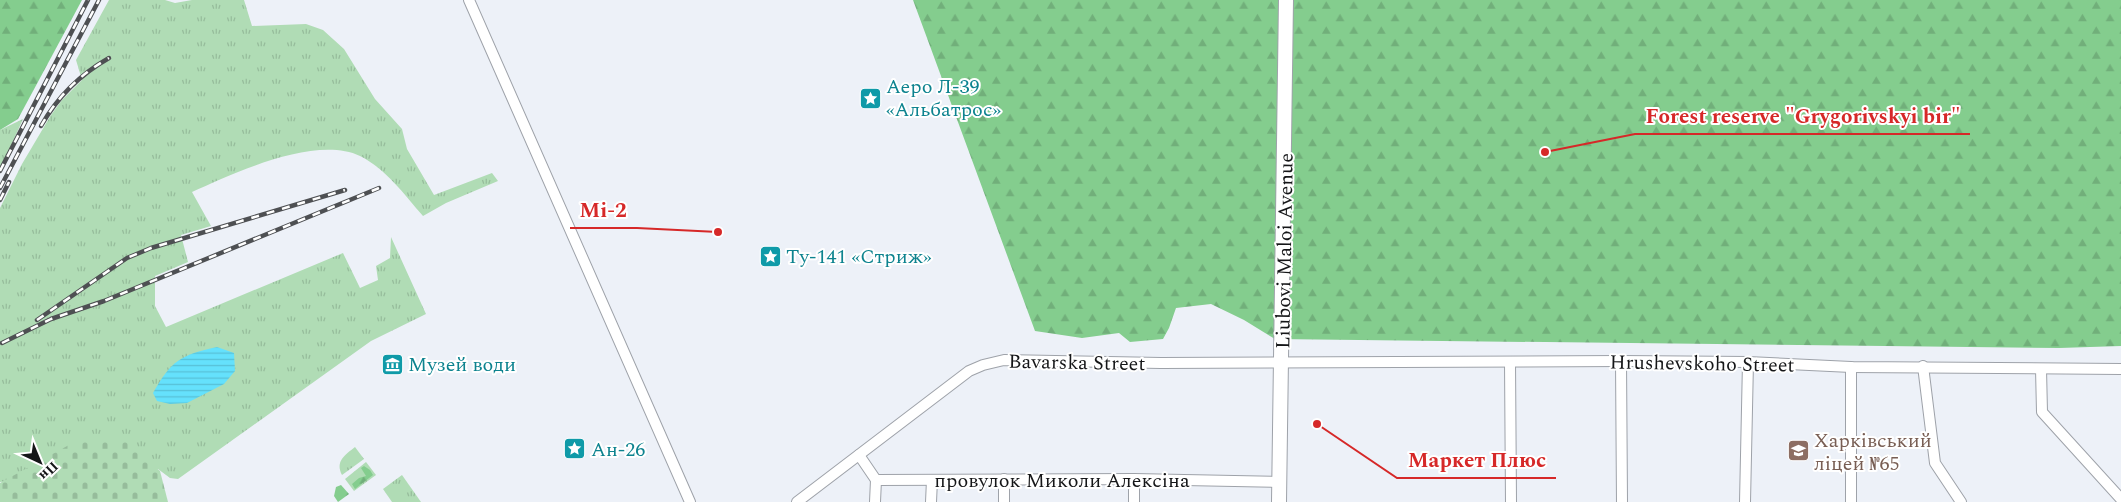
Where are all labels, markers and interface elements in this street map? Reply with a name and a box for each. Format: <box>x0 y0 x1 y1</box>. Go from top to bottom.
place label: Аеро Л-39 «Альбатрос» <box>886 72 1002 125</box>
place icon: Аеро Л-39 «Альбатрос» <box>858 86 882 110</box>
callout: Forest reserve "Grygorivskyi bir" <box>1635 98 1970 134</box>
text: Forest reserve "Grygorivskyi bir" <box>1646 101 1960 133</box>
street label: Liubovi Maloi Avenue <box>1268 153 1302 349</box>
callout: Мі-2 <box>570 192 637 228</box>
text: Мі-2 <box>579 195 627 227</box>
place label: Ту-141 «Стриж» <box>786 242 932 272</box>
place icon: Ту-141 «Стриж» <box>758 244 782 268</box>
street label: Bavarska Street <box>1008 347 1146 379</box>
street label: Hrushevskoho Street <box>1609 347 1795 381</box>
place label: Музей води <box>408 350 516 380</box>
museum icon: Музей води <box>380 352 404 376</box>
place label: Харківський ліцей №65 <box>1814 426 1932 479</box>
place label: Ан-26 <box>591 435 645 465</box>
north arrow <box>15 437 65 487</box>
place icon: Ан-26 <box>563 437 587 461</box>
school or university icon: Харківський ліцей №65 <box>1786 439 1810 463</box>
callout: Маркет Плюс <box>1397 442 1556 478</box>
text: Маркет Плюс <box>1408 445 1546 477</box>
text: Пн <box>34 456 63 486</box>
street label: провулок Миколи Алексіна <box>934 466 1190 496</box>

